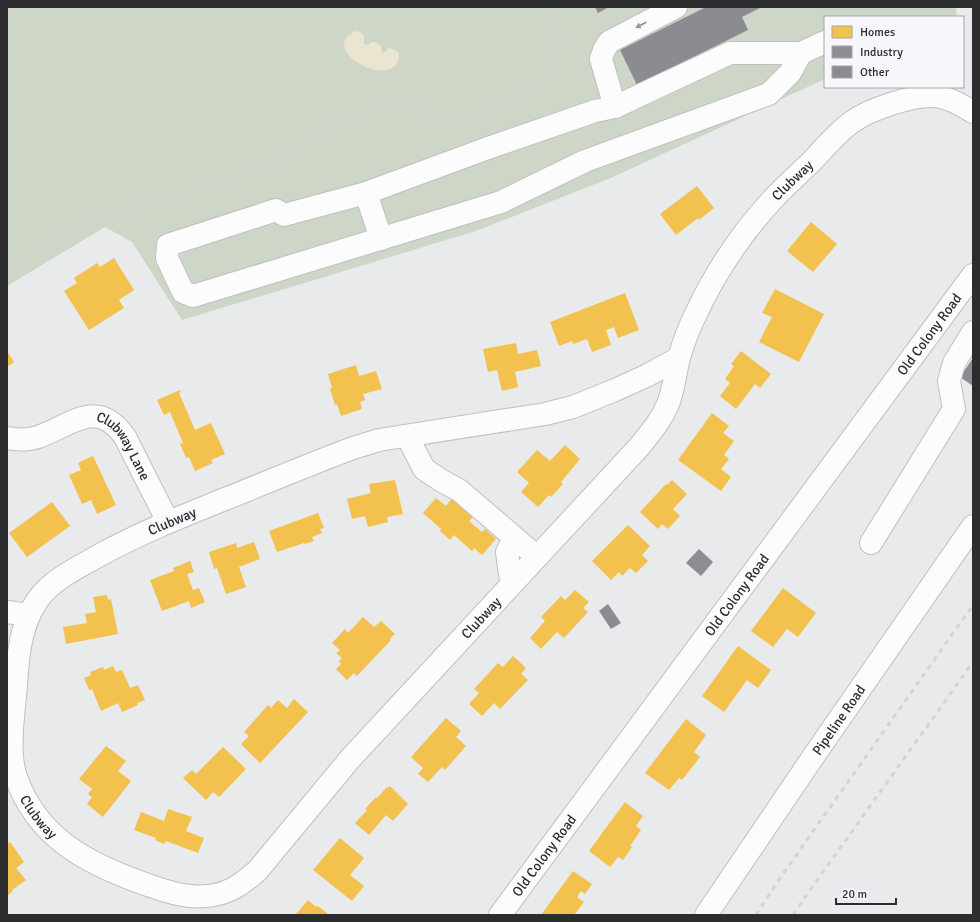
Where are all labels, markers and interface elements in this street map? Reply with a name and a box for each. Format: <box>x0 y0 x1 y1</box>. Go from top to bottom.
legend <box>824 16 964 88</box>
one-way arrow <box>636 22 647 28</box>
text: Homes <box>860 25 895 40</box>
text: Industry <box>860 45 903 60</box>
text: Other <box>860 65 890 80</box>
street label: Clubway <box>768 156 817 204</box>
street label: Old Colony Road <box>894 290 965 379</box>
street label: Clubway Lane <box>95 408 153 483</box>
street label: Clubway <box>145 504 199 539</box>
street label: Old Colony Road <box>701 551 773 640</box>
street label: Clubway <box>458 593 505 642</box>
street label: Pipeline Road <box>809 682 869 759</box>
street label: Clubway <box>16 792 61 843</box>
street label: Old Colony Road <box>509 811 580 900</box>
scale bar <box>836 880 896 906</box>
text: 20 m <box>842 887 867 902</box>

